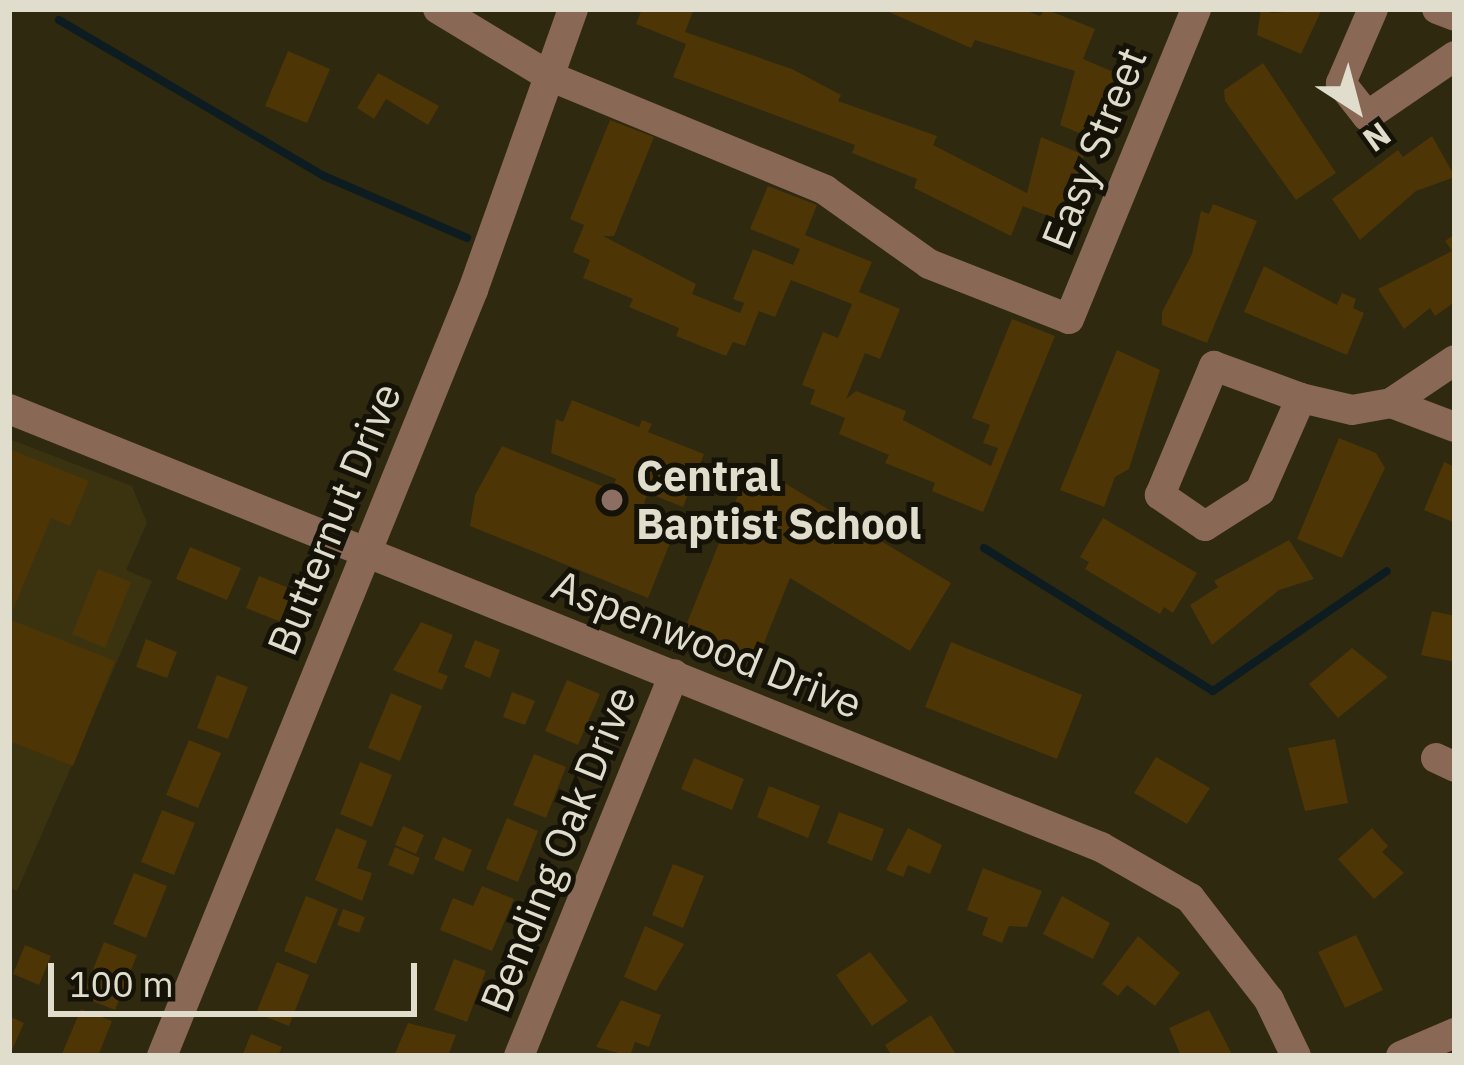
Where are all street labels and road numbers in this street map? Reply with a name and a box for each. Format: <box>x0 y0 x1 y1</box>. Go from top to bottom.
street label: Easy Street <box>1031 40 1157 256</box>
street label: Butternut Drive <box>257 376 411 662</box>
street label: Aspenwood Drive <box>545 559 869 729</box>
street label: Bending Oak Drive <box>470 679 646 1019</box>

